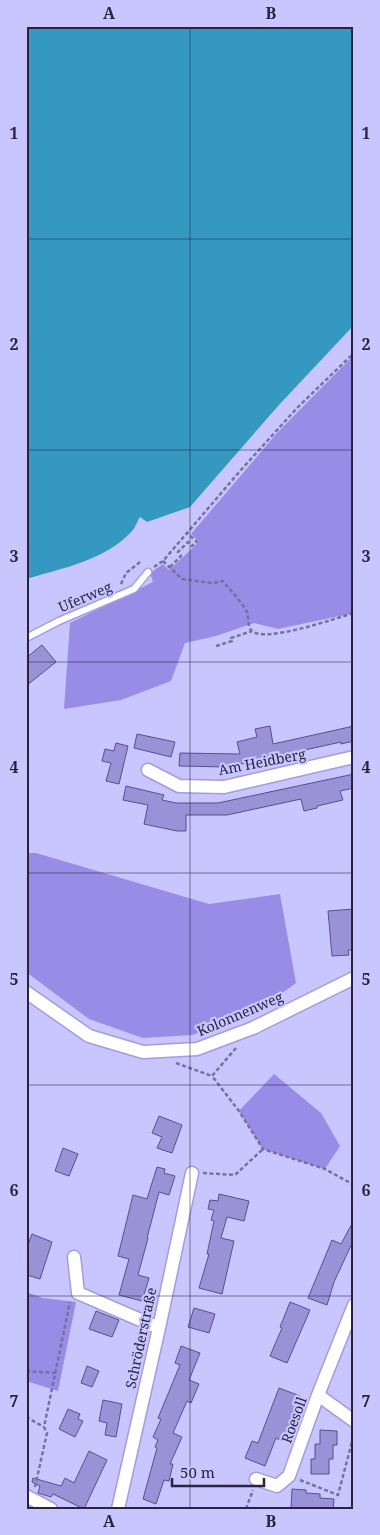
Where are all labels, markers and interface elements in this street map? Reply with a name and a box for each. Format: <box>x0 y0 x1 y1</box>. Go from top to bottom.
text: A <box>103 2 116 24</box>
text: B <box>266 2 277 24</box>
text: 1 <box>9 122 19 144</box>
text: 1 <box>361 122 371 144</box>
text: 2 <box>9 333 19 355</box>
text: 2 <box>361 333 371 355</box>
text: 3 <box>9 545 19 567</box>
text: 3 <box>361 545 371 567</box>
street label: Uferweg <box>55 577 115 616</box>
street label: Am Heidberg <box>217 744 308 779</box>
text: 4 <box>9 756 19 778</box>
text: 4 <box>361 756 371 778</box>
text: 5 <box>9 968 19 990</box>
text: 5 <box>361 968 371 990</box>
street label: Kolonnenweg <box>194 987 286 1040</box>
text: 6 <box>9 1179 19 1201</box>
text: 6 <box>361 1179 371 1201</box>
street label: Schröderstraße <box>121 1286 160 1390</box>
text: 7 <box>9 1390 19 1412</box>
text: 7 <box>361 1390 371 1412</box>
street label: Roesoll <box>276 1393 311 1446</box>
scale bar <box>172 1455 265 1487</box>
text: 50 m <box>180 1462 215 1482</box>
text: A <box>103 1510 116 1532</box>
text: B <box>266 1510 277 1532</box>

